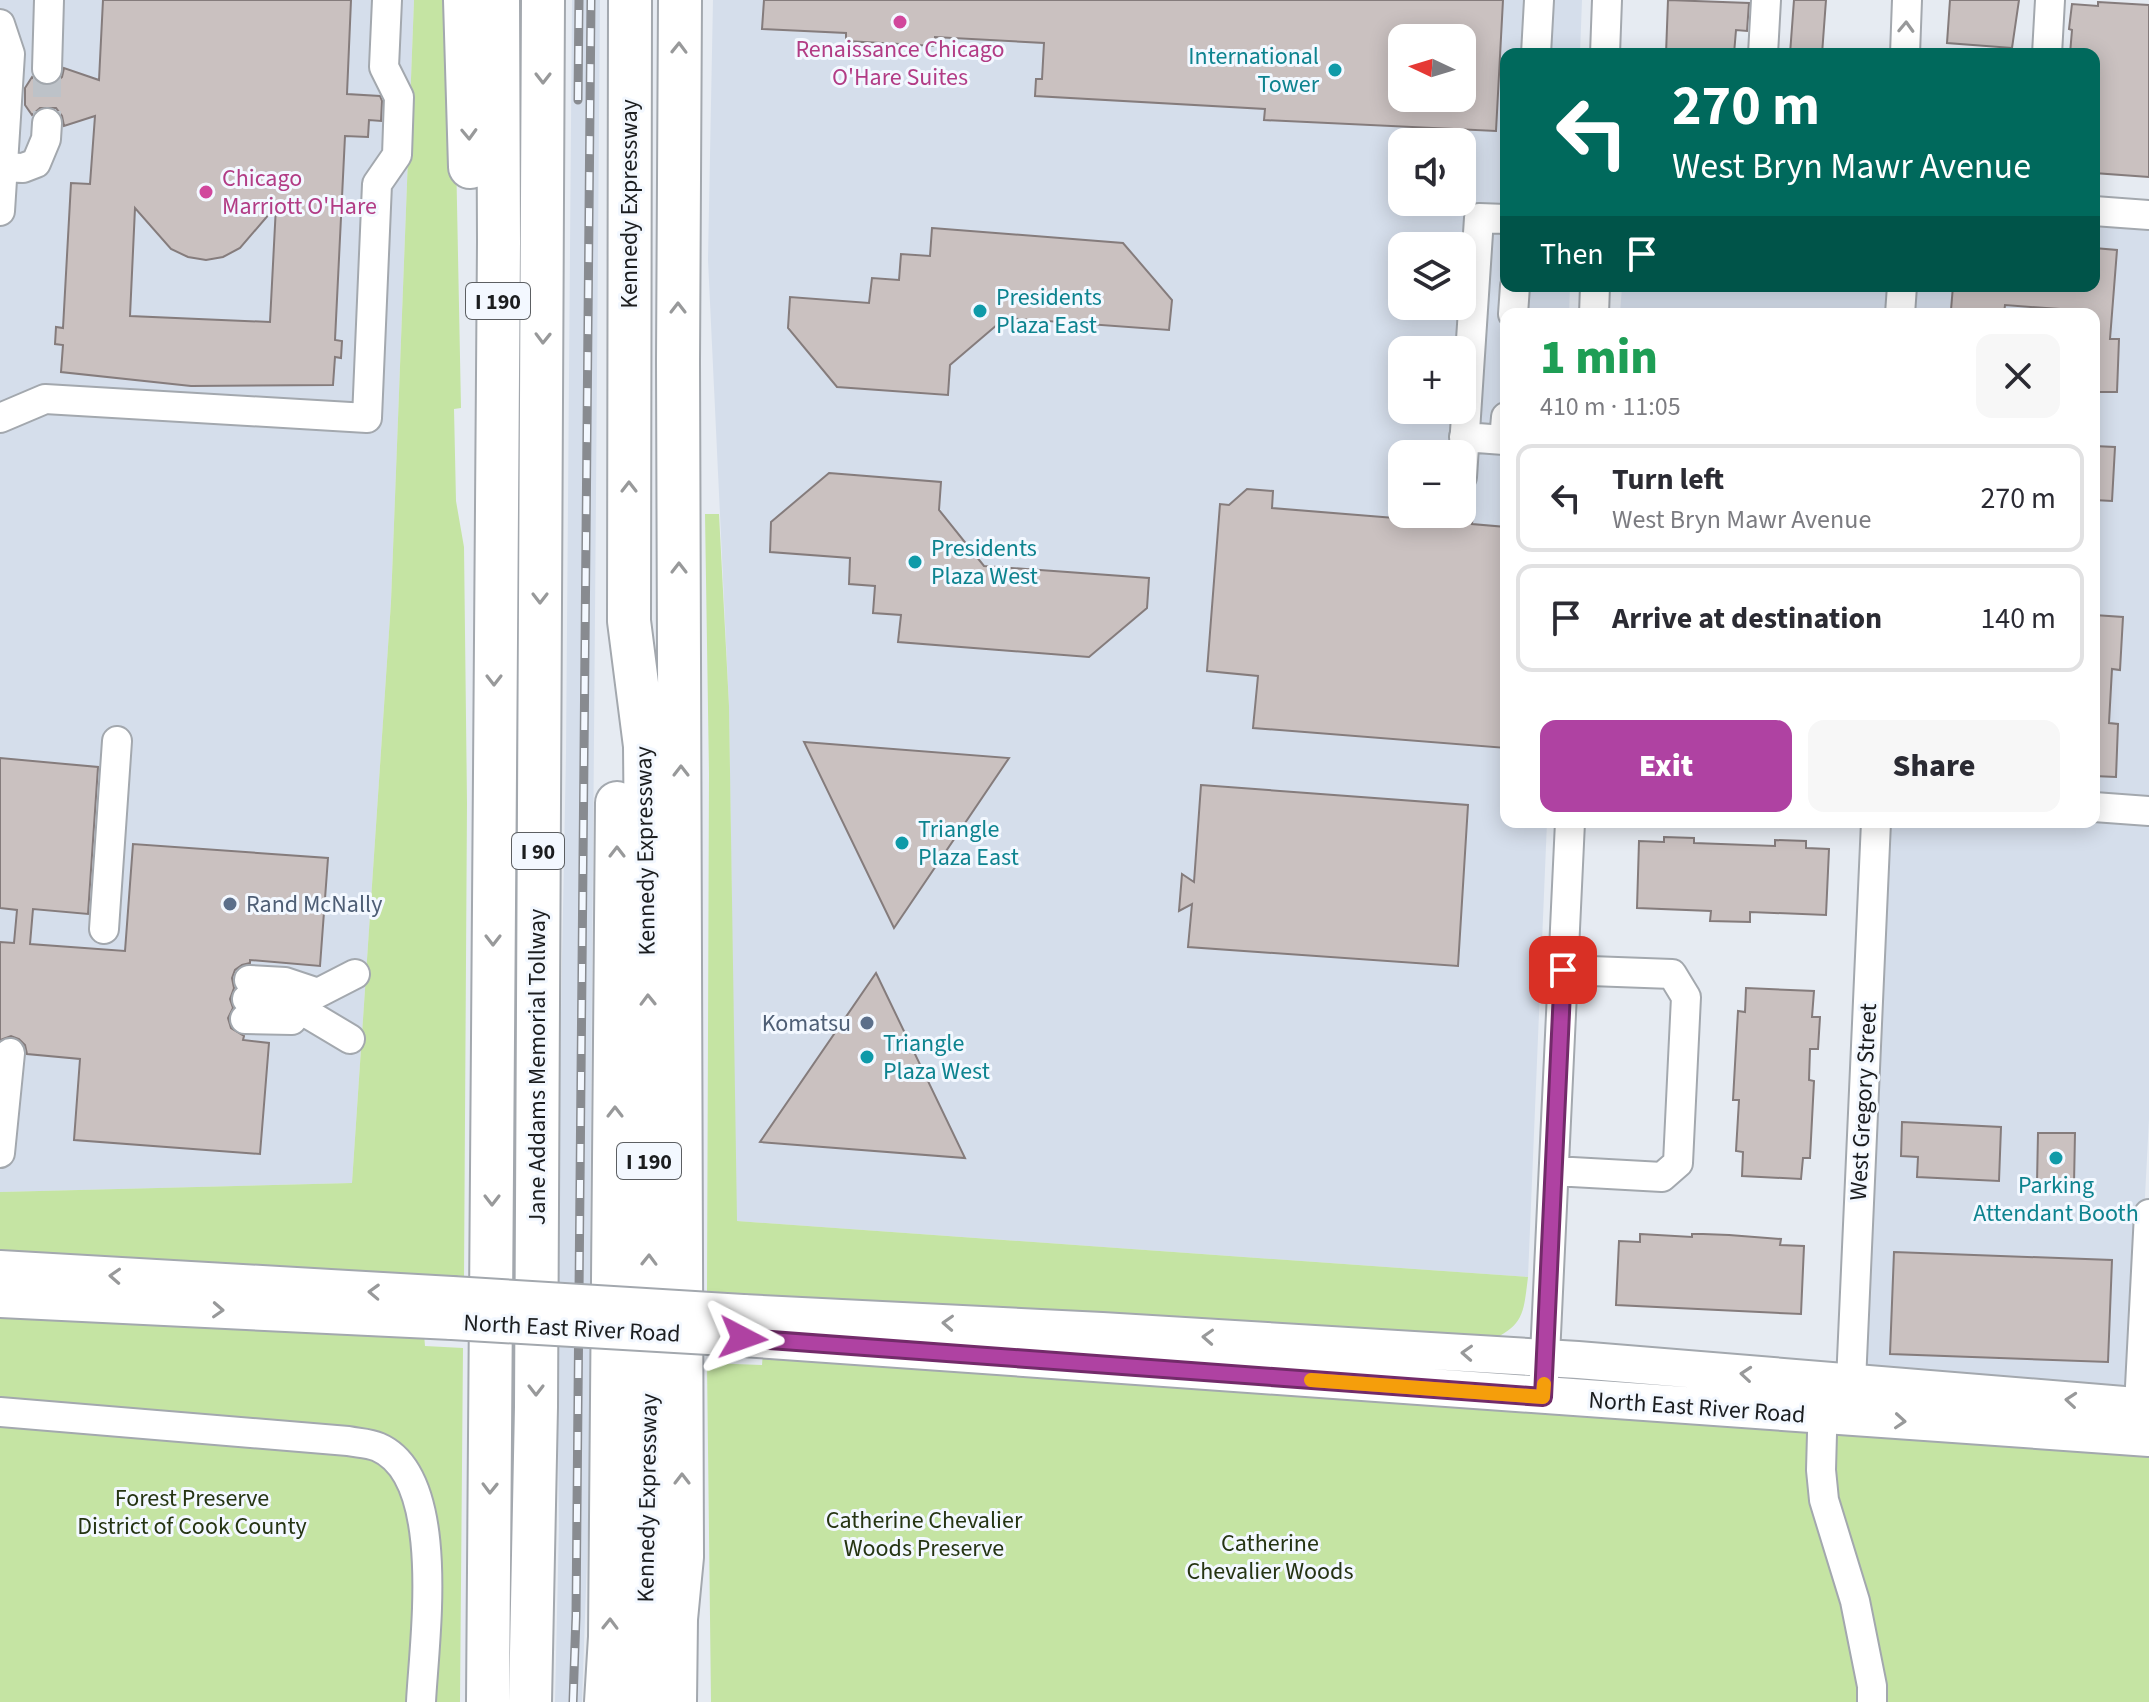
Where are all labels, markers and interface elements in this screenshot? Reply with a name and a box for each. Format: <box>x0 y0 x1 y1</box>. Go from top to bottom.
marker: Renaissance Chicago O'Hare Suites <box>891 13 909 31</box>
one-way arrow <box>1897 20 1914 33</box>
north arrow <box>1388 24 1476 112</box>
map controls <box>1388 24 1476 528</box>
place label: Renaissance Chicago O'Hare Suites <box>795 32 1005 95</box>
place label: International Tower <box>1188 39 1320 102</box>
one-way arrow <box>670 41 688 54</box>
marker: International Tower <box>1326 61 1344 79</box>
text: 270 m <box>1672 67 1820 146</box>
one-way arrow <box>535 72 552 85</box>
icon: left <box>1540 80 1644 184</box>
street label: Kennedy Expressway <box>612 99 647 309</box>
one-way arrow <box>461 128 478 141</box>
button: sound <box>1388 128 1476 216</box>
text: West Bryn Mawr Avenue <box>1672 141 2031 192</box>
place label: Chicago Marriott O'Hare <box>222 161 377 224</box>
marker: Chicago Marriott O'Hare <box>197 183 215 201</box>
button: layers <box>1388 232 1476 320</box>
icon: arrive <box>1620 232 1664 276</box>
text: Then <box>1540 233 1604 276</box>
place label: Presidents Plaza East <box>996 280 1102 343</box>
road number: I 190 <box>466 283 530 319</box>
one-way arrow <box>669 301 687 314</box>
marker: Presidents Plaza East <box>971 302 989 320</box>
text: 1 min <box>1540 324 1658 392</box>
one-way arrow <box>534 332 551 345</box>
button: close <box>1976 334 2060 418</box>
button: + <box>1388 336 1476 424</box>
text: 410 m · 11:05 <box>1540 388 1681 425</box>
button: − <box>1388 440 1476 528</box>
text: Turn left <box>1612 458 1724 501</box>
icon: left <box>1544 476 1588 520</box>
text: 270 m <box>1980 477 2056 520</box>
one-way arrow <box>620 480 638 493</box>
text: West Bryn Mawr Avenue <box>1612 501 1871 538</box>
place label: Presidents Plaza West <box>931 531 1038 594</box>
marker: Presidents Plaza West <box>906 553 924 571</box>
one-way arrow <box>671 561 688 574</box>
one-way arrow <box>531 592 549 605</box>
icon: arrive <box>1544 596 1588 640</box>
text: Arrive at destination <box>1612 597 1882 640</box>
text: 140 m <box>1980 597 2056 640</box>
one-way arrow <box>486 674 503 687</box>
button: Exit <box>1540 720 1792 812</box>
button: Share <box>1808 720 2060 812</box>
street label: Kennedy Expressway <box>626 746 665 956</box>
one-way arrow <box>672 764 690 777</box>
place label: Triangle Plaza East <box>918 812 1019 875</box>
road number: I 90 <box>512 833 564 869</box>
marker: Triangle Plaza East <box>893 834 911 852</box>
one-way arrow <box>608 845 626 858</box>
place label: Rand McNally <box>246 887 382 922</box>
marker: Rand McNally <box>221 895 239 913</box>
street label: Jane Addams Memorial Tollway <box>520 909 555 1225</box>
one-way arrow <box>484 934 502 947</box>
pin <box>1529 936 1597 1004</box>
icon: arrive <box>1541 948 1585 992</box>
one-way arrow <box>639 993 656 1006</box>
street label: West Gregory Street <box>1841 1002 1886 1202</box>
place label: Komatsu <box>762 1006 851 1041</box>
marker: Komatsu <box>858 1014 876 1032</box>
place label: Triangle Plaza West <box>883 1026 990 1089</box>
marker: Triangle Plaza West <box>858 1048 876 1066</box>
one-way arrow <box>606 1105 624 1118</box>
road number: I 190 <box>617 1143 681 1179</box>
marker: Parking Attendant Booth <box>2047 1149 2065 1167</box>
place label: Parking Attendant Booth <box>1973 1168 2139 1231</box>
one-way arrow <box>483 1194 501 1207</box>
one-way arrow <box>640 1253 658 1266</box>
one-way arrow <box>108 1268 121 1285</box>
one-way arrow <box>367 1284 380 1301</box>
position arrow <box>701 1296 785 1380</box>
one-way arrow <box>212 1301 225 1318</box>
street label: North East River Road <box>463 1305 681 1352</box>
one-way arrow <box>941 1315 954 1332</box>
one-way arrow <box>1201 1329 1214 1346</box>
one-way arrow <box>1460 1345 1473 1362</box>
one-way arrow <box>1739 1366 1752 1383</box>
street label: North East River Road <box>1587 1382 1807 1433</box>
one-way arrow <box>527 1384 545 1397</box>
one-way arrow <box>2064 1392 2077 1409</box>
street label: Kennedy Expressway <box>628 1393 667 1603</box>
one-way arrow <box>1894 1412 1907 1429</box>
one-way arrow <box>673 1472 691 1485</box>
park label: Forest Preserve District of Cook County <box>77 1481 307 1544</box>
one-way arrow <box>481 1482 498 1495</box>
park label: Catherine Chevalier Woods Preserve <box>826 1503 1023 1566</box>
park label: Catherine Chevalier Woods <box>1187 1526 1353 1589</box>
one-way arrow <box>601 1617 619 1630</box>

